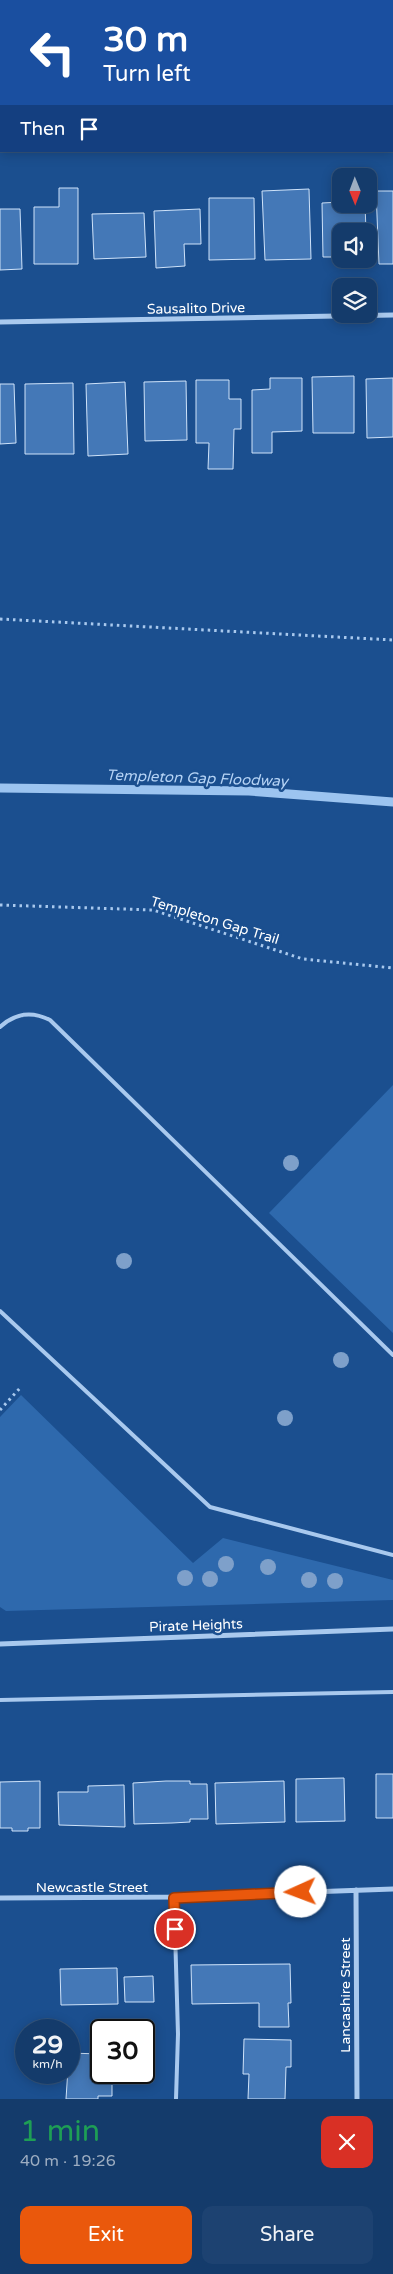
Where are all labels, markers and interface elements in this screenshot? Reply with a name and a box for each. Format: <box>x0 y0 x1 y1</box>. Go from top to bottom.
text: 30 m <box>103 19 188 61</box>
icon: left <box>20 20 85 85</box>
text: Turn left <box>103 61 191 87</box>
icon: arrive <box>75 115 103 143</box>
text: Then <box>20 118 65 140</box>
north arrow <box>332 168 378 212</box>
map controls <box>332 168 377 323</box>
button: sound <box>332 223 377 268</box>
button: layers <box>332 278 377 323</box>
street label: Sausalito Drive <box>147 299 245 318</box>
water label: Templeton Gap Floodway <box>106 766 290 790</box>
street label: Templeton Gap Trail <box>149 893 281 948</box>
street label: Pirate Heights <box>149 1615 243 1636</box>
position arrow <box>274 1865 326 1917</box>
street label: Newcastle Street <box>36 1879 149 1896</box>
pin <box>154 1908 196 1950</box>
icon: arrive <box>161 1915 189 1943</box>
street label: Lancashire Street <box>337 1937 354 2053</box>
speed limit sign: 30 <box>90 2019 155 2084</box>
text: 29 <box>32 2030 63 2060</box>
text: km/h <box>32 2057 63 2071</box>
text: 1 min <box>20 2113 100 2150</box>
button: close <box>321 2116 373 2168</box>
text: 40 m · 19:26 <box>20 2151 116 2171</box>
button: Exit <box>20 2206 192 2264</box>
button: Share <box>202 2206 373 2264</box>

